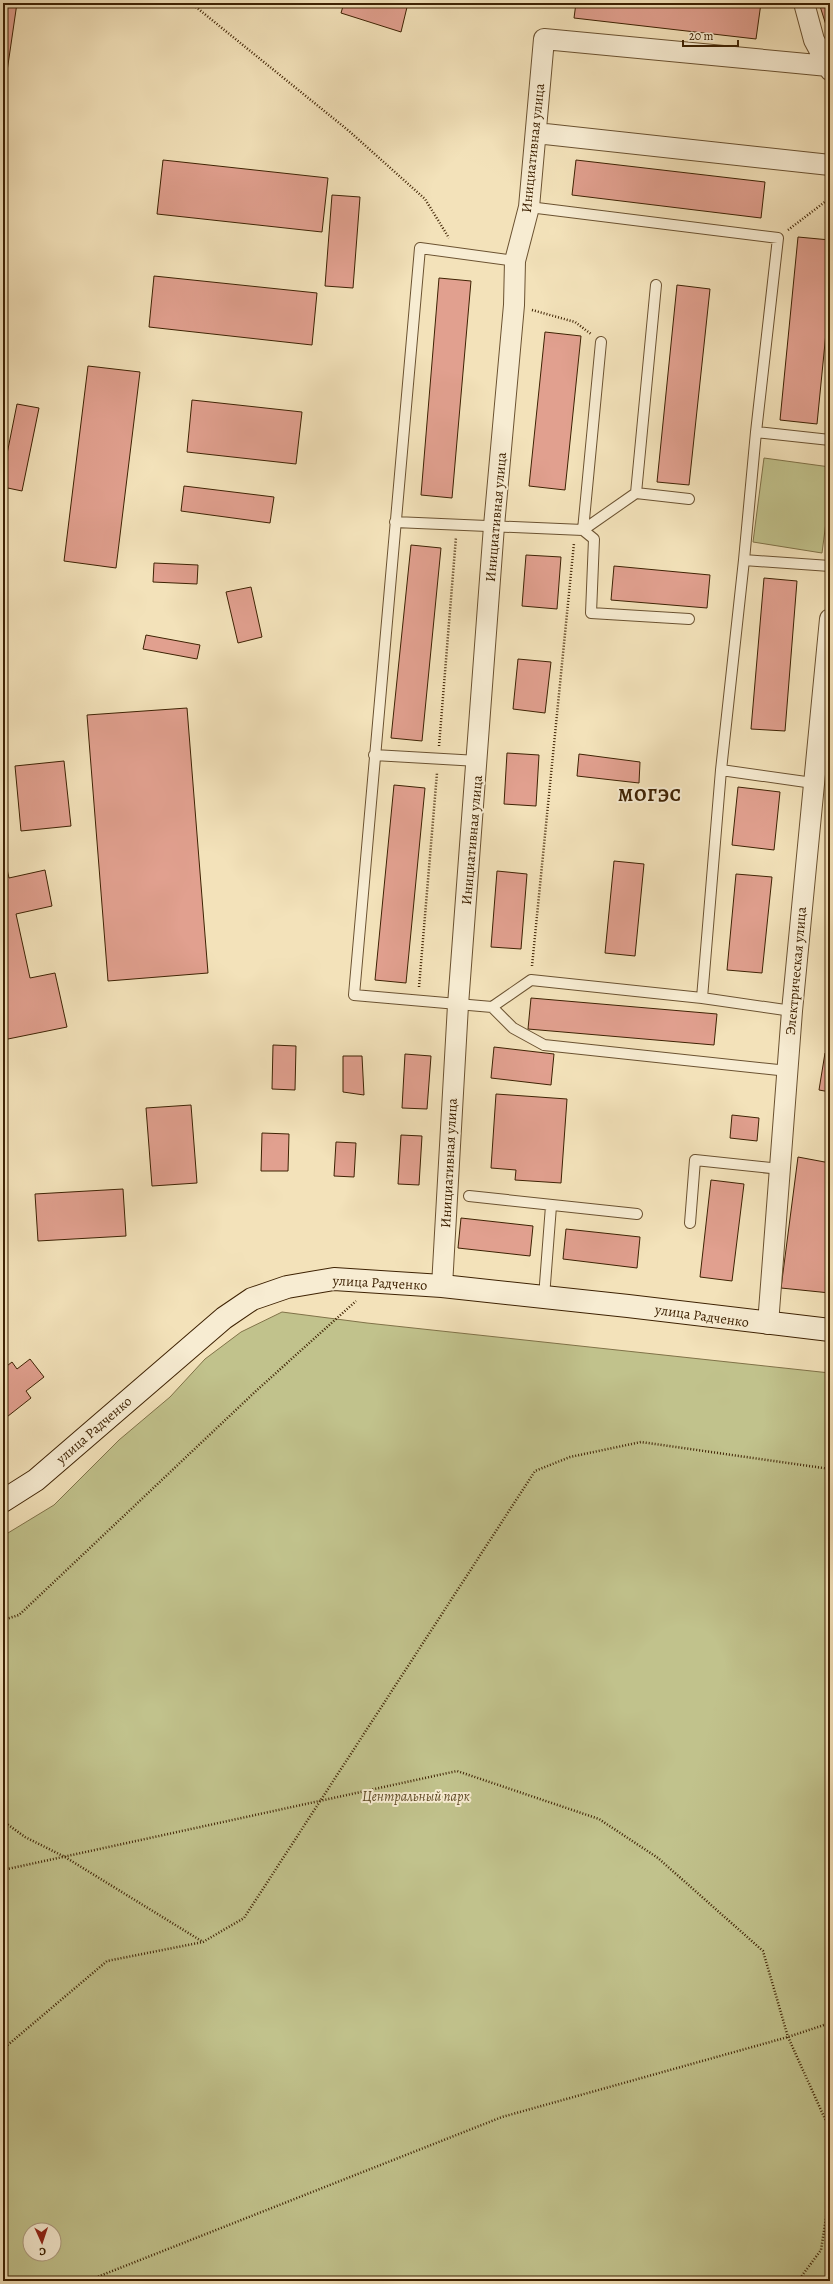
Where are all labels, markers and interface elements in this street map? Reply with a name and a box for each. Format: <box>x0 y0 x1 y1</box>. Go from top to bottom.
scale bar <box>683 22 738 48</box>
text: 20 m <box>689 28 713 44</box>
street label: Инициативная улица <box>517 82 549 214</box>
street label: Инициативная улица <box>481 451 511 583</box>
street label: Инициативная улица <box>457 774 487 906</box>
district label: МОГЭС <box>618 783 682 807</box>
street label: Электрическая улица <box>781 905 811 1036</box>
street label: Инициативная улица <box>436 1097 462 1228</box>
street label: улица Радченко <box>331 1271 428 1295</box>
street label: улица Радченко <box>653 1300 750 1332</box>
street label: улица Радченко <box>51 1392 136 1469</box>
park label: Центральный парк <box>362 1787 470 1806</box>
north arrow <box>22 2222 62 2262</box>
text: С <box>39 2244 46 2259</box>

